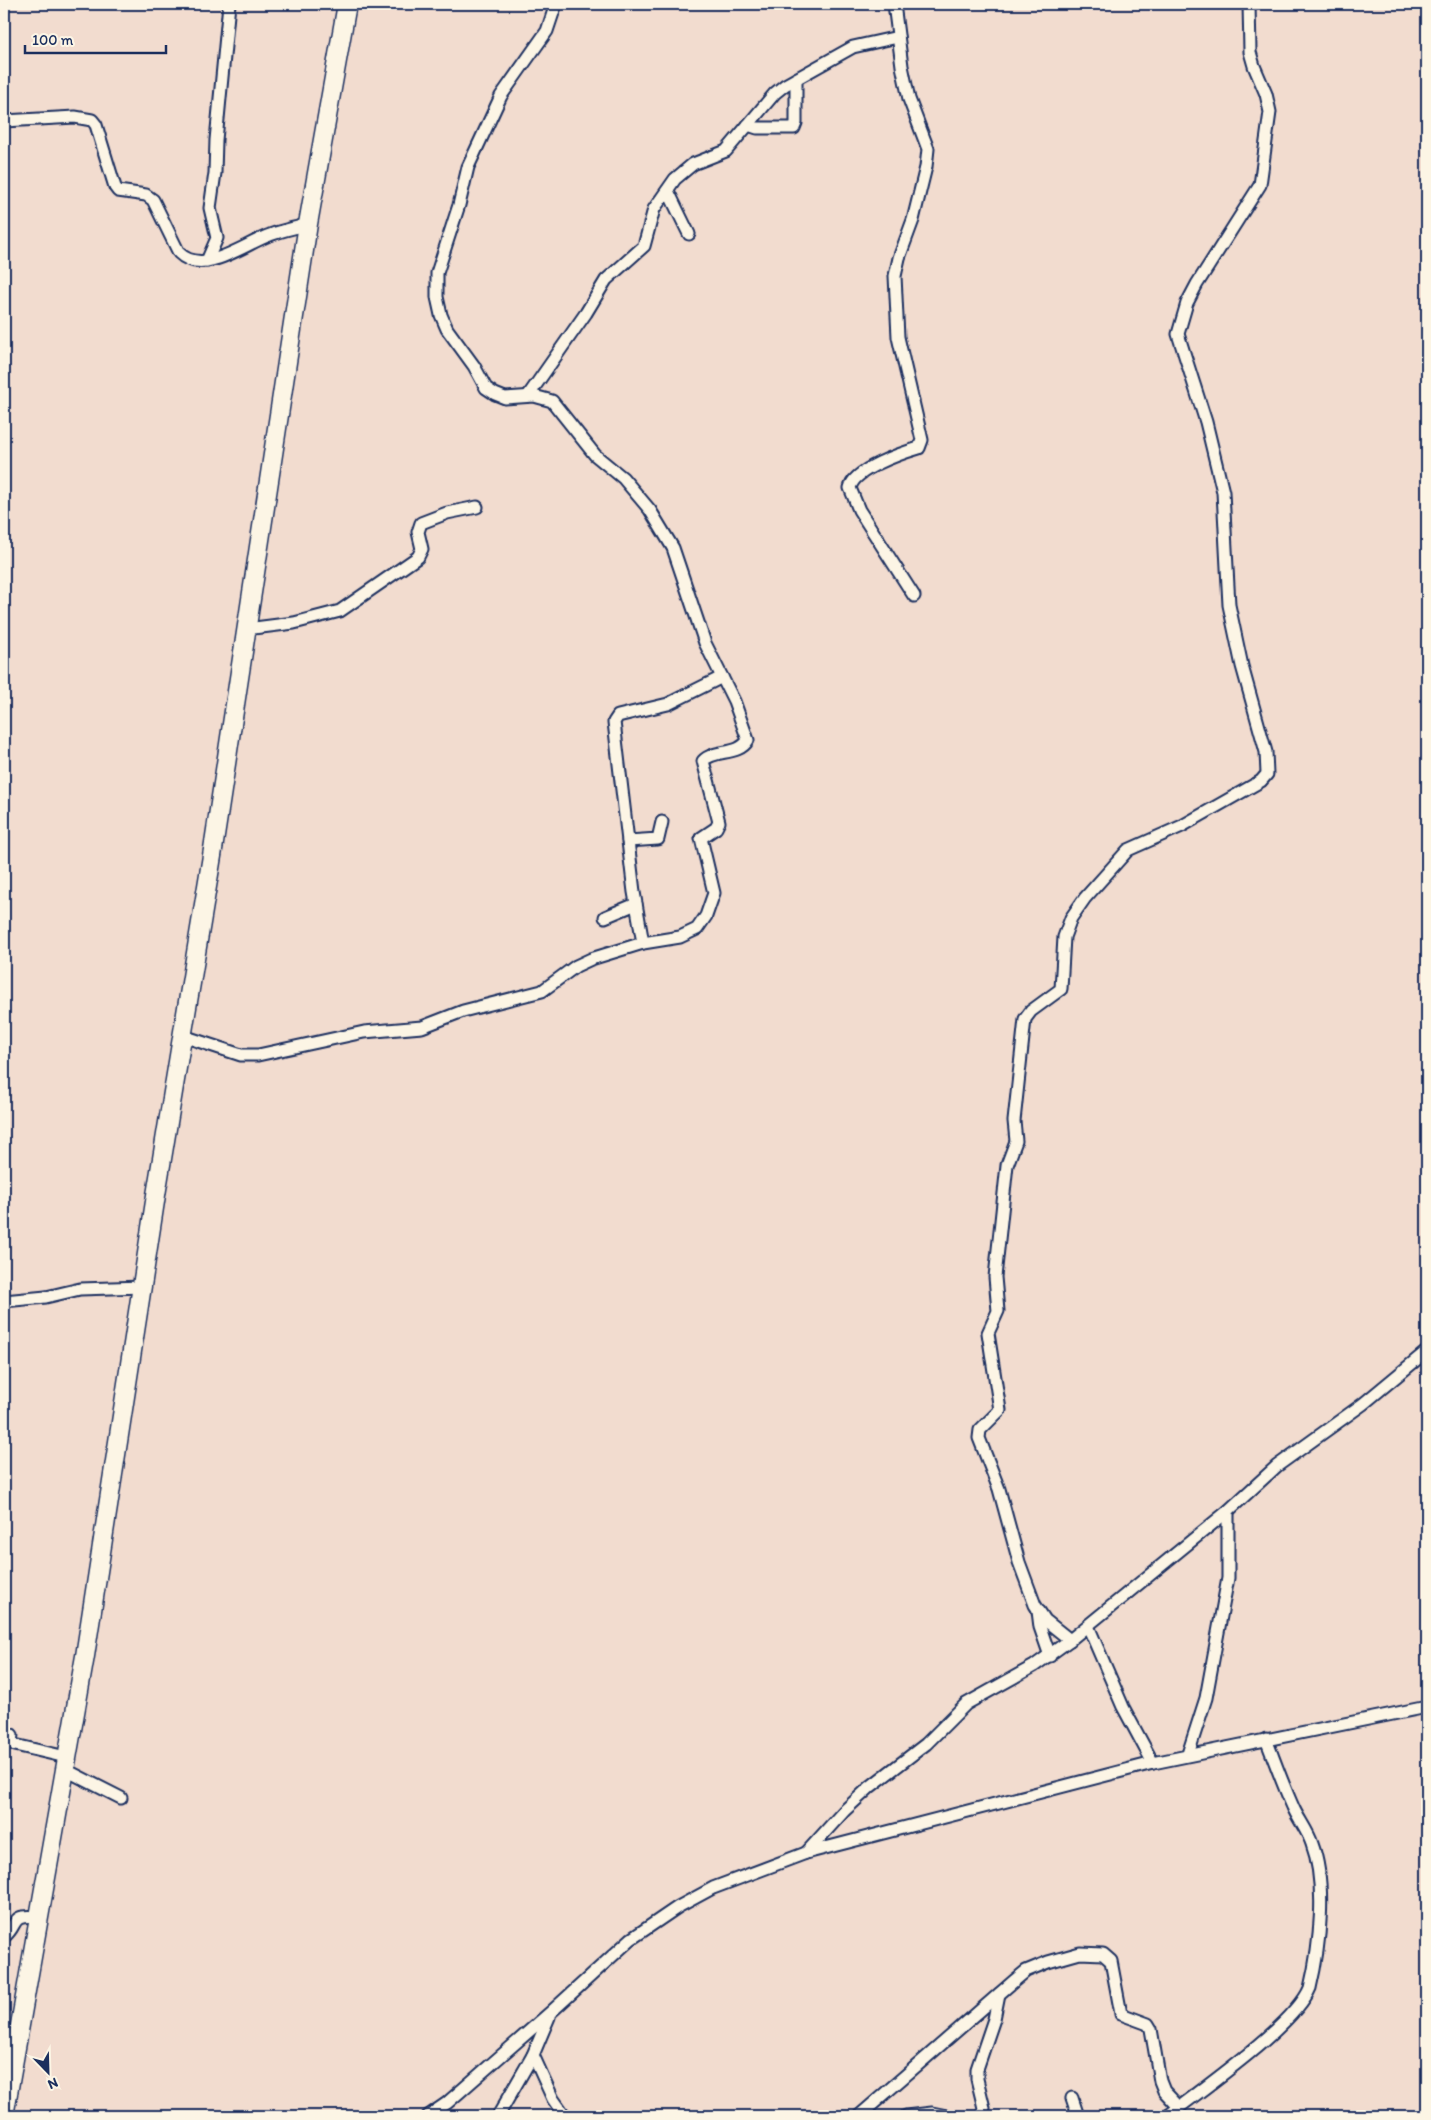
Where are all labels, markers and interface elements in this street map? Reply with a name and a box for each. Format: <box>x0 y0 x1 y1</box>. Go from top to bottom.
scale bar <box>25 22 166 54</box>
text: 100 m <box>32 31 74 49</box>
north arrow <box>22 2048 72 2098</box>
text: N <box>45 2074 61 2093</box>

